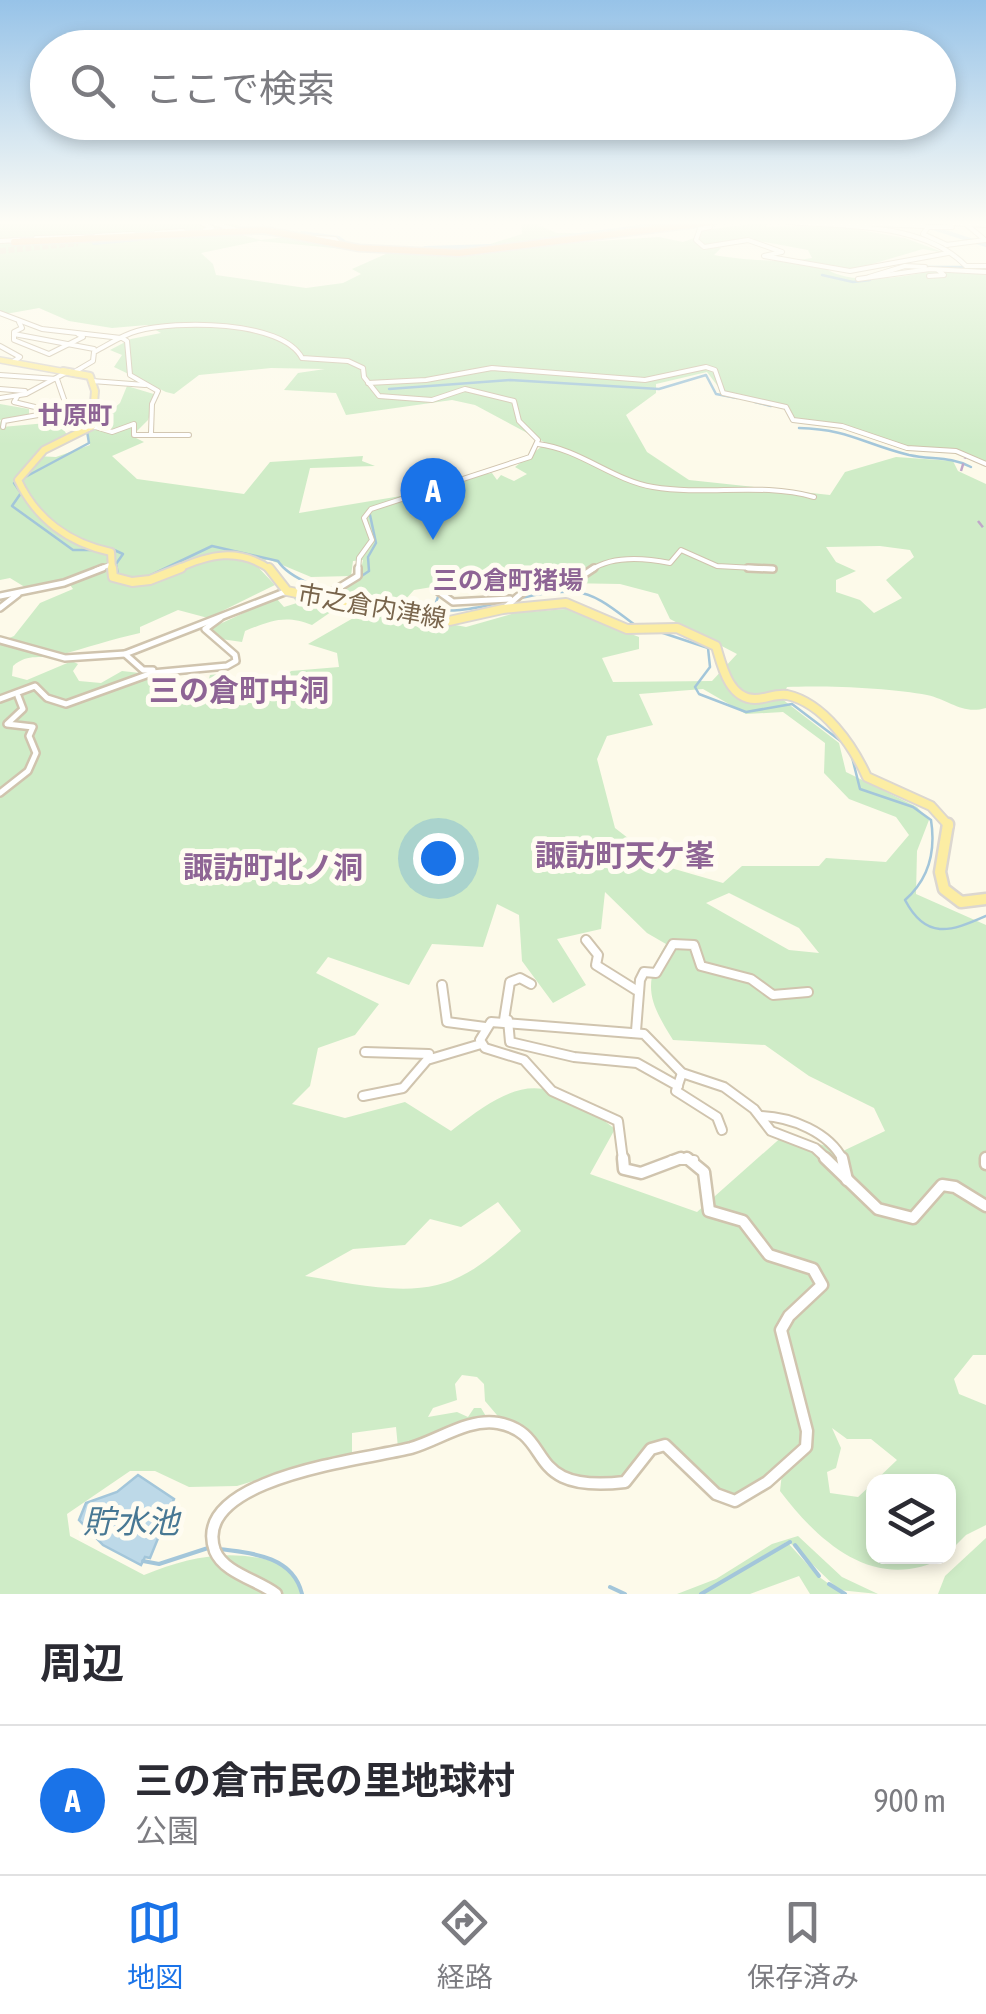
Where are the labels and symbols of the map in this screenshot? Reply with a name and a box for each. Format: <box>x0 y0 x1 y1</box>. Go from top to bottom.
district label: 廿原町 <box>37 401 113 429</box>
pin: A <box>400 458 466 540</box>
district label: 三の倉町猪場 <box>433 566 583 594</box>
street label: 市之倉内津線 <box>296 579 448 633</box>
district label: 三の倉町中洞 <box>149 673 329 707</box>
your location <box>413 833 464 884</box>
district label: 諏訪町天ケ峯 <box>535 838 715 872</box>
district label: 諏訪町北ノ洞 <box>183 850 363 884</box>
water label: 貯水池 <box>83 1503 182 1540</box>

